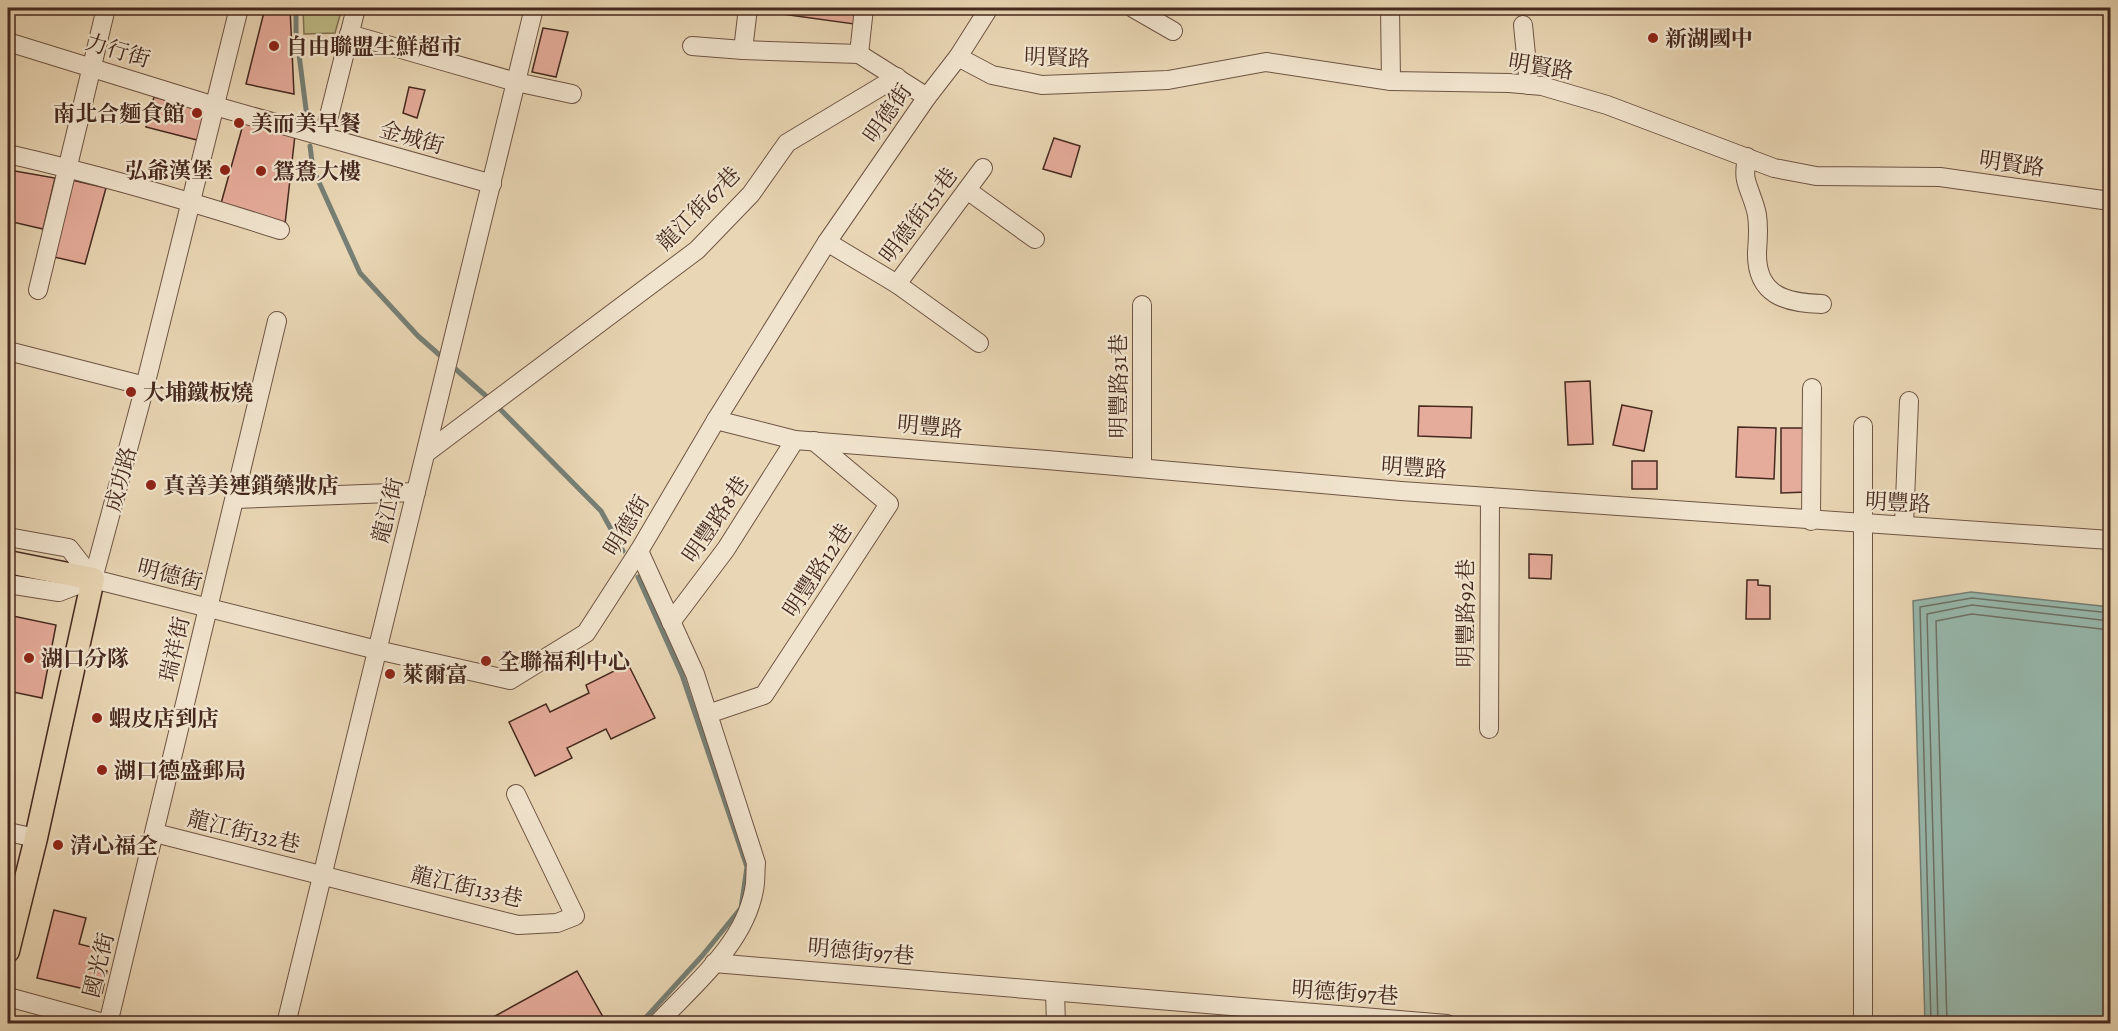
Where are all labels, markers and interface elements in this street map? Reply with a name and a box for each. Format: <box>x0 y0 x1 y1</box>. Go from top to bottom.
place label: 新湖國中 <box>1665 24 1753 54</box>
street label: 力行街 <box>82 27 154 75</box>
marker: 新湖國中 <box>1646 31 1660 45</box>
place label: 自由聯盟生鮮超市 <box>286 32 462 62</box>
marker: 自由聯盟生鮮超市 <box>267 39 281 53</box>
street label: 明賢路 <box>1023 42 1090 74</box>
street label: 明賢路 <box>1506 47 1576 87</box>
street label: 明德街 <box>857 78 919 149</box>
place label: 南北合麵食館 <box>53 99 185 129</box>
marker: 南北合麵食館 <box>190 106 204 120</box>
place label: 美而美早餐 <box>251 109 361 139</box>
street label: 金城街 <box>376 114 448 161</box>
marker: 美而美早餐 <box>232 116 246 130</box>
street label: 明賢路 <box>1977 145 2047 183</box>
place label: 弘爺漢堡 <box>125 156 213 186</box>
place label: 鴛鴦大樓 <box>273 157 361 187</box>
street label: 龍江街67巷 <box>650 160 747 257</box>
street label: 明德街151巷 <box>873 162 965 270</box>
marker: 弘爺漢堡 <box>218 163 232 177</box>
marker: 鴛鴦大樓 <box>254 164 268 178</box>
street label: 明豐路31巷 <box>1104 334 1134 438</box>
place label: 大埔鐵板燒 <box>143 378 253 408</box>
marker: 大埔鐵板燒 <box>124 385 138 399</box>
street label: 明豐路 <box>896 409 964 445</box>
street label: 成功路 <box>98 443 144 515</box>
street label: 明豐路 <box>1380 451 1448 485</box>
street label: 明豐路8巷 <box>676 470 756 569</box>
place label: 真善美連鎖藥妝店 <box>163 471 339 501</box>
street label: 龍江街 <box>365 475 411 546</box>
marker: 真善美連鎖藥妝店 <box>144 478 158 492</box>
street label: 明豐路 <box>1864 486 1932 520</box>
street label: 明德街 <box>597 489 657 562</box>
street label: 明豐路12巷 <box>776 518 859 623</box>
street label: 明德街 <box>134 552 205 598</box>
street label: 明豐路92巷 <box>1451 559 1481 667</box>
street label: 瑞祥街 <box>153 614 197 685</box>
place label: 湖口分隊 <box>41 644 129 674</box>
place label: 全聯福利中心 <box>498 647 630 677</box>
marker: 湖口分隊 <box>22 651 36 665</box>
marker: 全聯福利中心 <box>479 654 493 668</box>
place label: 萊爾富 <box>402 660 468 690</box>
marker: 萊爾富 <box>383 667 397 681</box>
place label: 蝦皮店到店 <box>109 704 219 734</box>
marker: 蝦皮店到店 <box>90 711 104 725</box>
place label: 湖口德盛郵局 <box>114 756 246 786</box>
marker: 湖口德盛郵局 <box>95 763 109 777</box>
street label: 龍江街132巷 <box>184 803 303 860</box>
place label: 清心福全 <box>70 831 158 861</box>
marker: 清心福全 <box>51 838 65 852</box>
street label: 龍江街133巷 <box>408 860 526 914</box>
street label: 國光街 <box>76 930 122 1001</box>
street label: 明德街97巷 <box>806 932 916 972</box>
street label: 明德街97巷 <box>1290 974 1399 1012</box>

